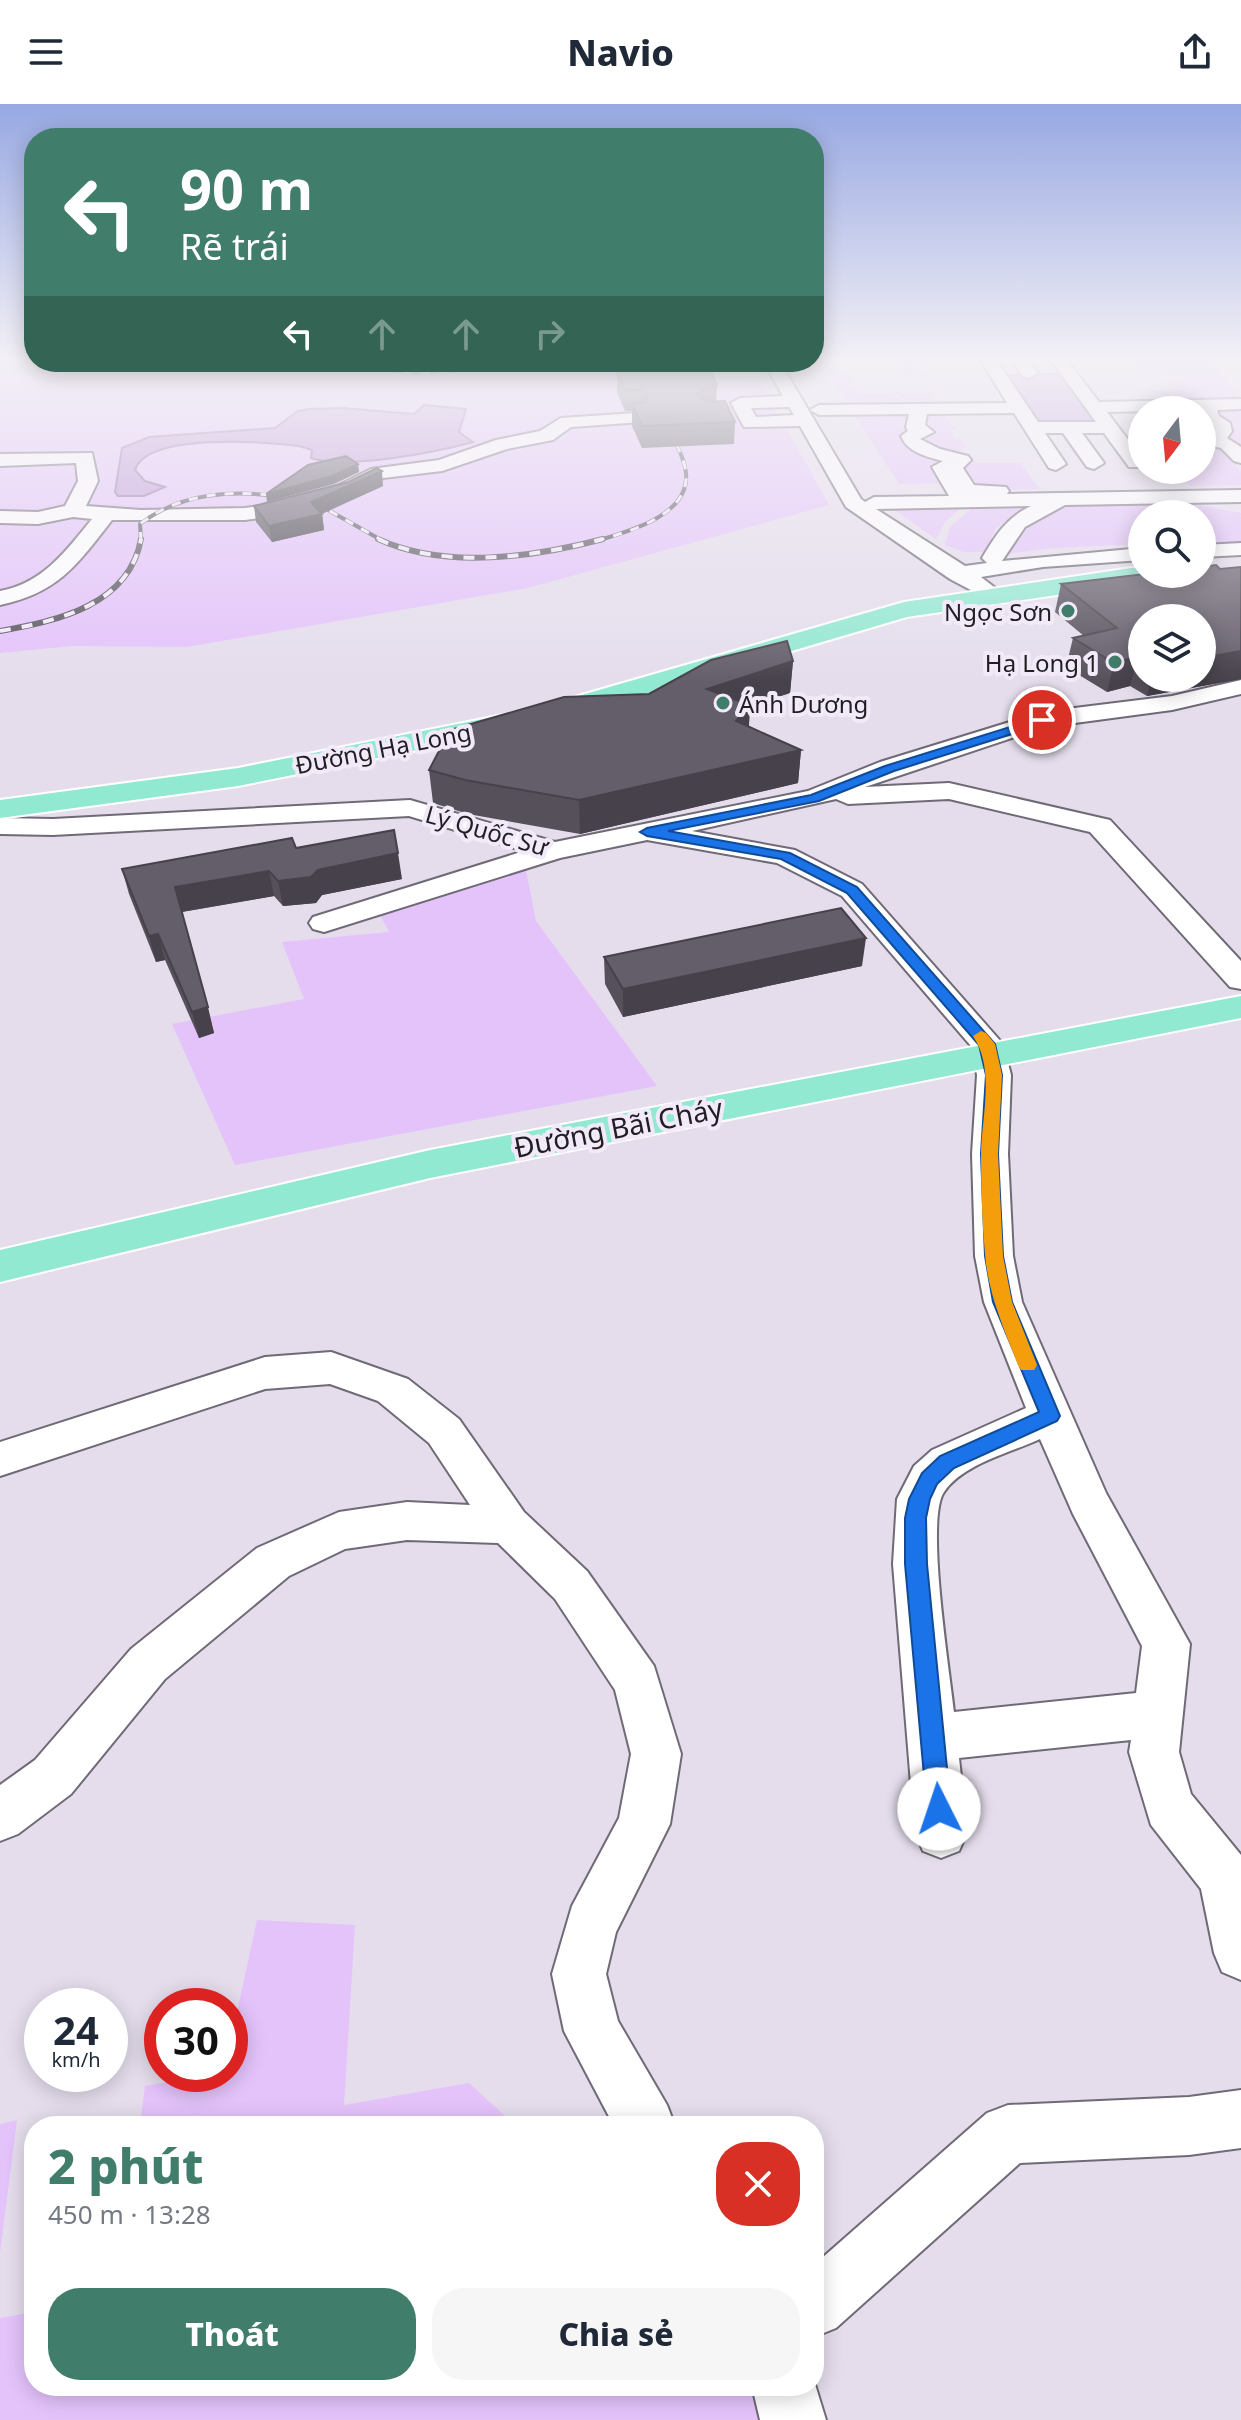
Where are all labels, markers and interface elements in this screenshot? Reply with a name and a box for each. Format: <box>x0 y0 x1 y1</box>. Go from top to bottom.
text: Navio <box>567 28 674 77</box>
icon: menu <box>24 30 68 74</box>
icon: share <box>1173 30 1217 74</box>
text: 90 m <box>180 150 313 226</box>
icon: left <box>48 160 152 264</box>
text: Rẽ trái <box>180 222 289 271</box>
icon: left <box>276 312 320 356</box>
icon: ahead <box>360 312 404 356</box>
icon: ahead <box>444 312 488 356</box>
icon: right <box>528 312 572 356</box>
north arrow <box>1128 396 1216 484</box>
map controls <box>1128 396 1216 692</box>
button: search <box>1128 500 1216 588</box>
place label: Ngọc Sơn <box>944 595 1052 628</box>
marker: Ngọc Sơn <box>1059 602 1077 620</box>
button: layers <box>1128 604 1216 692</box>
place label: Hạ Long 1 <box>985 646 1099 679</box>
marker: Hạ Long 1 <box>1106 653 1124 671</box>
pin <box>1008 686 1076 754</box>
place label: Ánh Dương <box>739 687 868 720</box>
marker: Ánh Dương <box>714 694 732 712</box>
icon: arrive <box>1020 698 1064 742</box>
street label: Đường Hạ Long <box>292 715 474 781</box>
street label: Lý Quốc Sư <box>422 797 553 863</box>
street label: Đường Bãi Cháy <box>510 1088 726 1166</box>
position arrow <box>897 1767 981 1851</box>
speed limit sign: 30 <box>144 1988 248 2092</box>
text: 24 <box>53 2002 99 2057</box>
text: km/h <box>51 2046 101 2073</box>
text: 2 phút <box>48 2133 203 2198</box>
button: close <box>716 2142 800 2226</box>
text: 450 m · 13:28 <box>48 2196 211 2232</box>
button: Thoát <box>48 2288 416 2380</box>
button: Chia sẻ <box>432 2288 800 2380</box>

